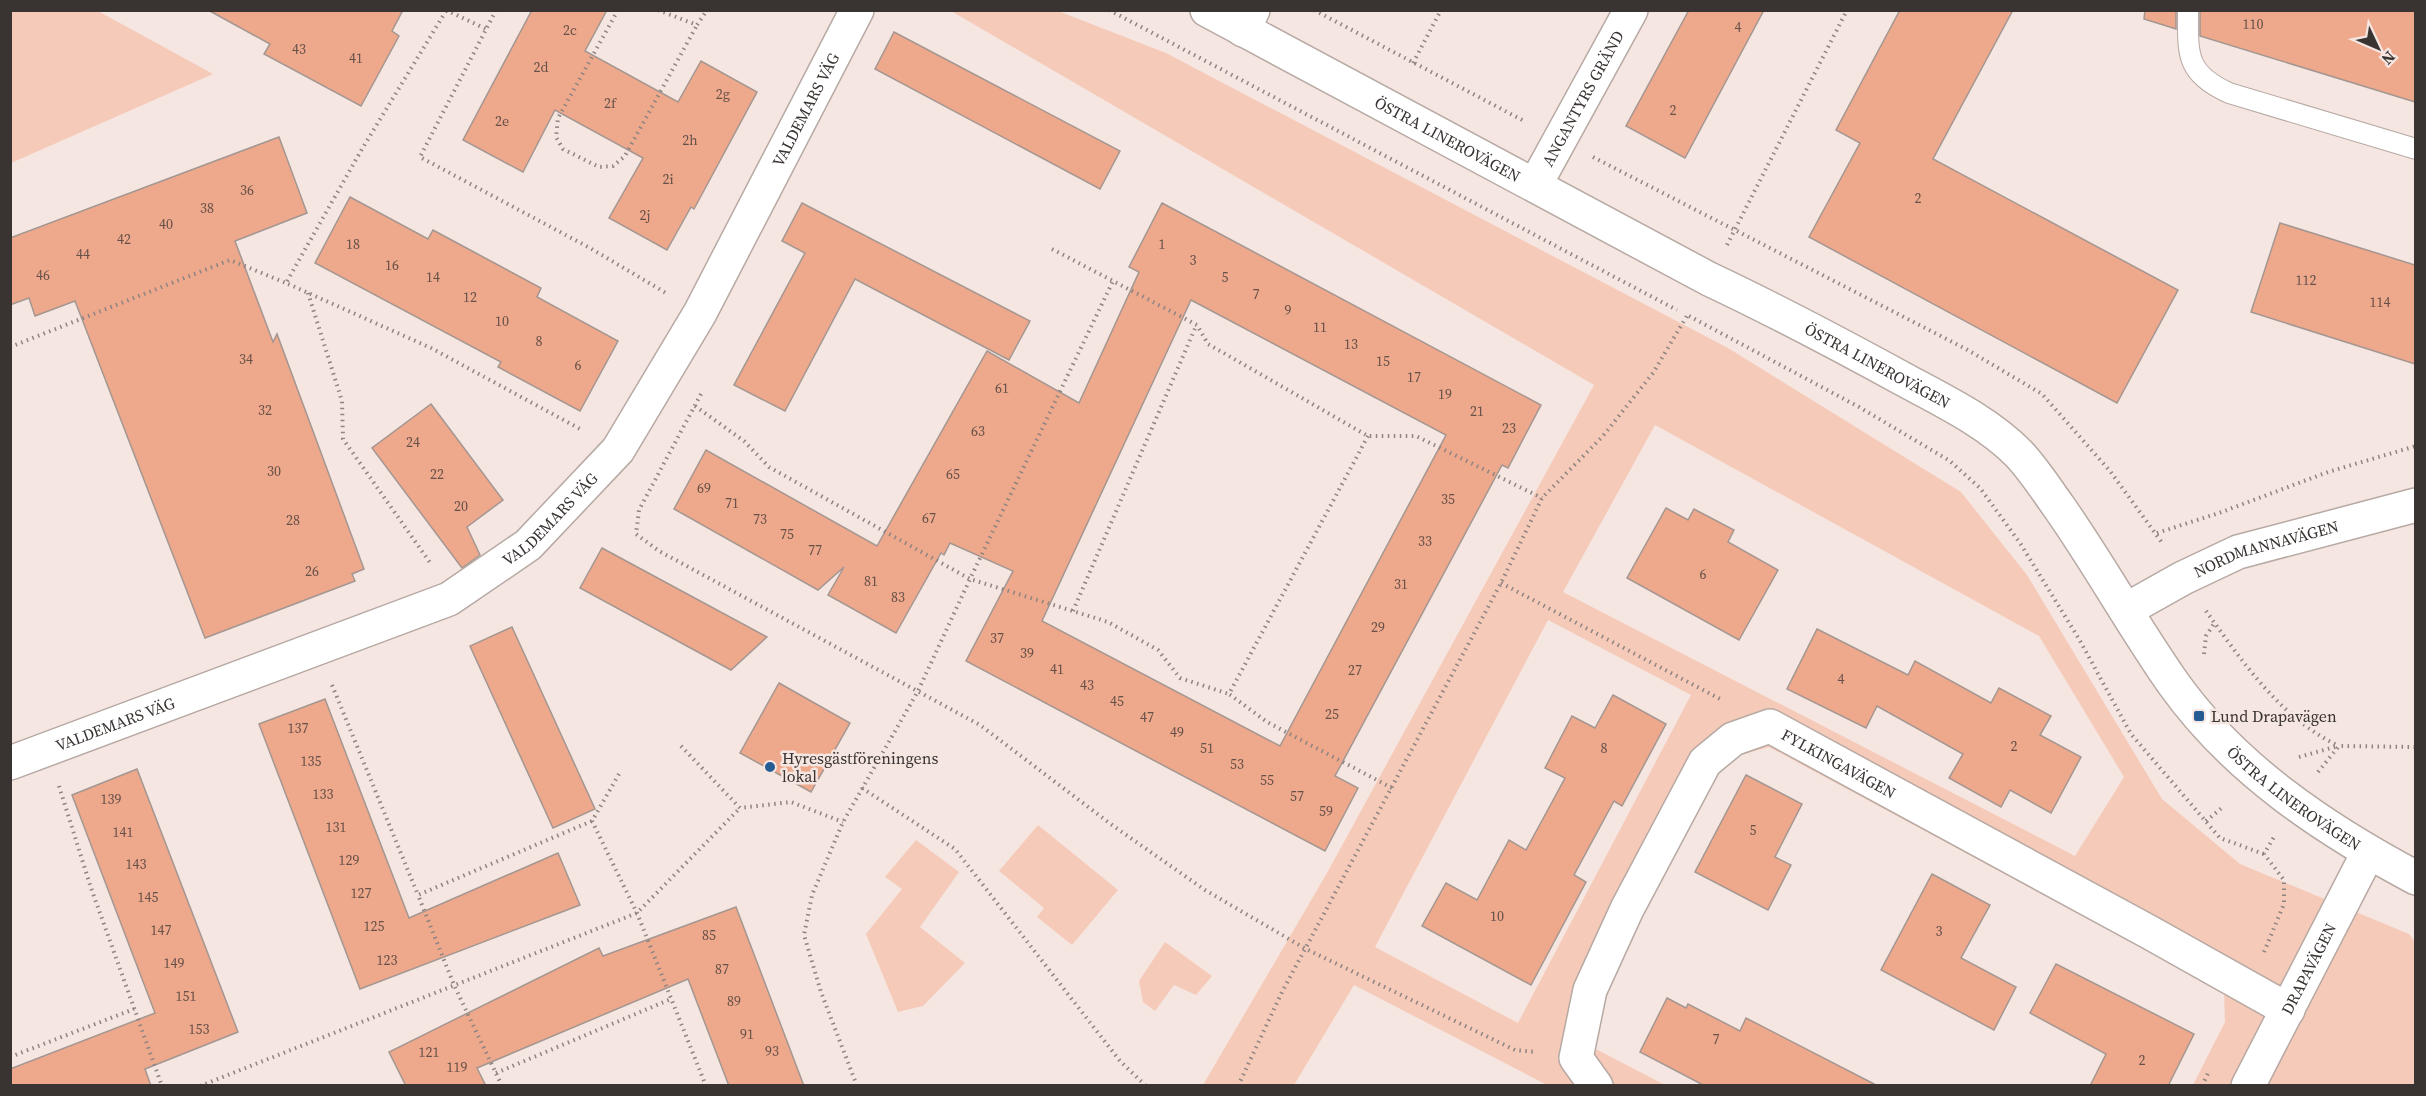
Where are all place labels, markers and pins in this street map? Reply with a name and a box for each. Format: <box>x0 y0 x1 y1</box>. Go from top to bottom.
place label: Lund Drapavägen <box>2211 705 2337 727</box>
marker: Lund Drapavägen <box>2192 709 2206 723</box>
place label: Hyresgästföreningens lokal <box>782 747 938 787</box>
marker: Hyresgästföreningens lokal <box>763 760 777 774</box>

